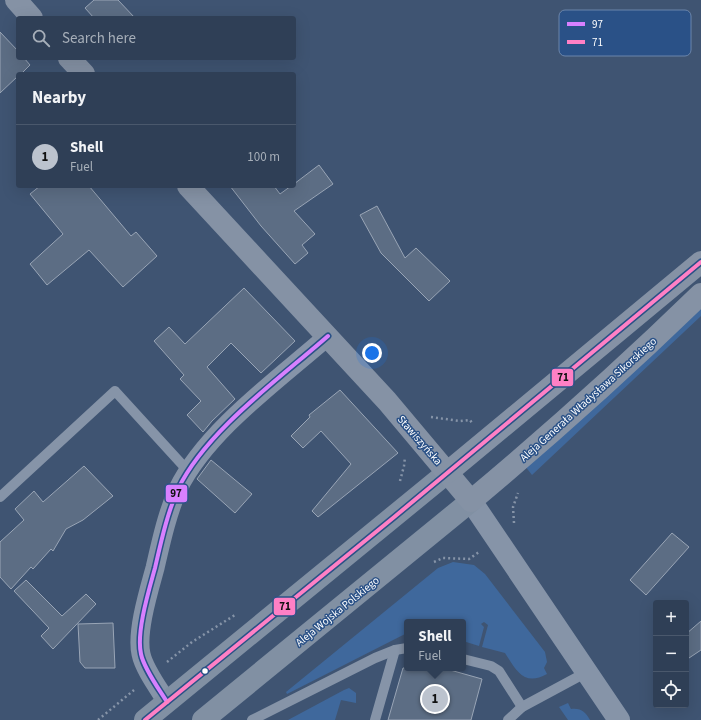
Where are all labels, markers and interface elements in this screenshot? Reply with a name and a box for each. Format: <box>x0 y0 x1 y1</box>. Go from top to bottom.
legend <box>559 10 691 56</box>
search box <box>16 16 296 60</box>
text: 97 <box>592 17 603 32</box>
icon: search <box>30 27 52 49</box>
text: Search here <box>62 28 136 49</box>
text: 71 <box>592 35 603 50</box>
text: Nearby <box>32 86 86 110</box>
text: Shell <box>70 137 103 158</box>
text: 1 <box>42 148 48 166</box>
text: 100 m <box>247 148 280 166</box>
text: Fuel <box>70 158 93 176</box>
street label: Aleja Generała Władysława Sikorskiego <box>517 334 660 465</box>
your location <box>362 343 382 363</box>
line badge: 71 <box>551 368 574 387</box>
text: 71 <box>557 370 569 385</box>
street label: Stawiszyńska <box>394 412 445 468</box>
line badge: 97 <box>165 484 188 503</box>
text: 97 <box>170 486 182 501</box>
street label: Aleja Wojska Polskiego <box>292 573 382 650</box>
line badge: 71 <box>273 597 296 616</box>
text: 71 <box>279 599 291 614</box>
map controls <box>653 600 689 708</box>
button: + <box>653 600 689 636</box>
popup <box>404 619 466 671</box>
text: Shell <box>418 626 452 647</box>
button: − <box>653 636 689 672</box>
text: Fuel <box>418 647 441 665</box>
unlabelled marker <box>200 666 210 676</box>
button: locate <box>653 672 689 708</box>
pin: 1 <box>422 684 448 714</box>

